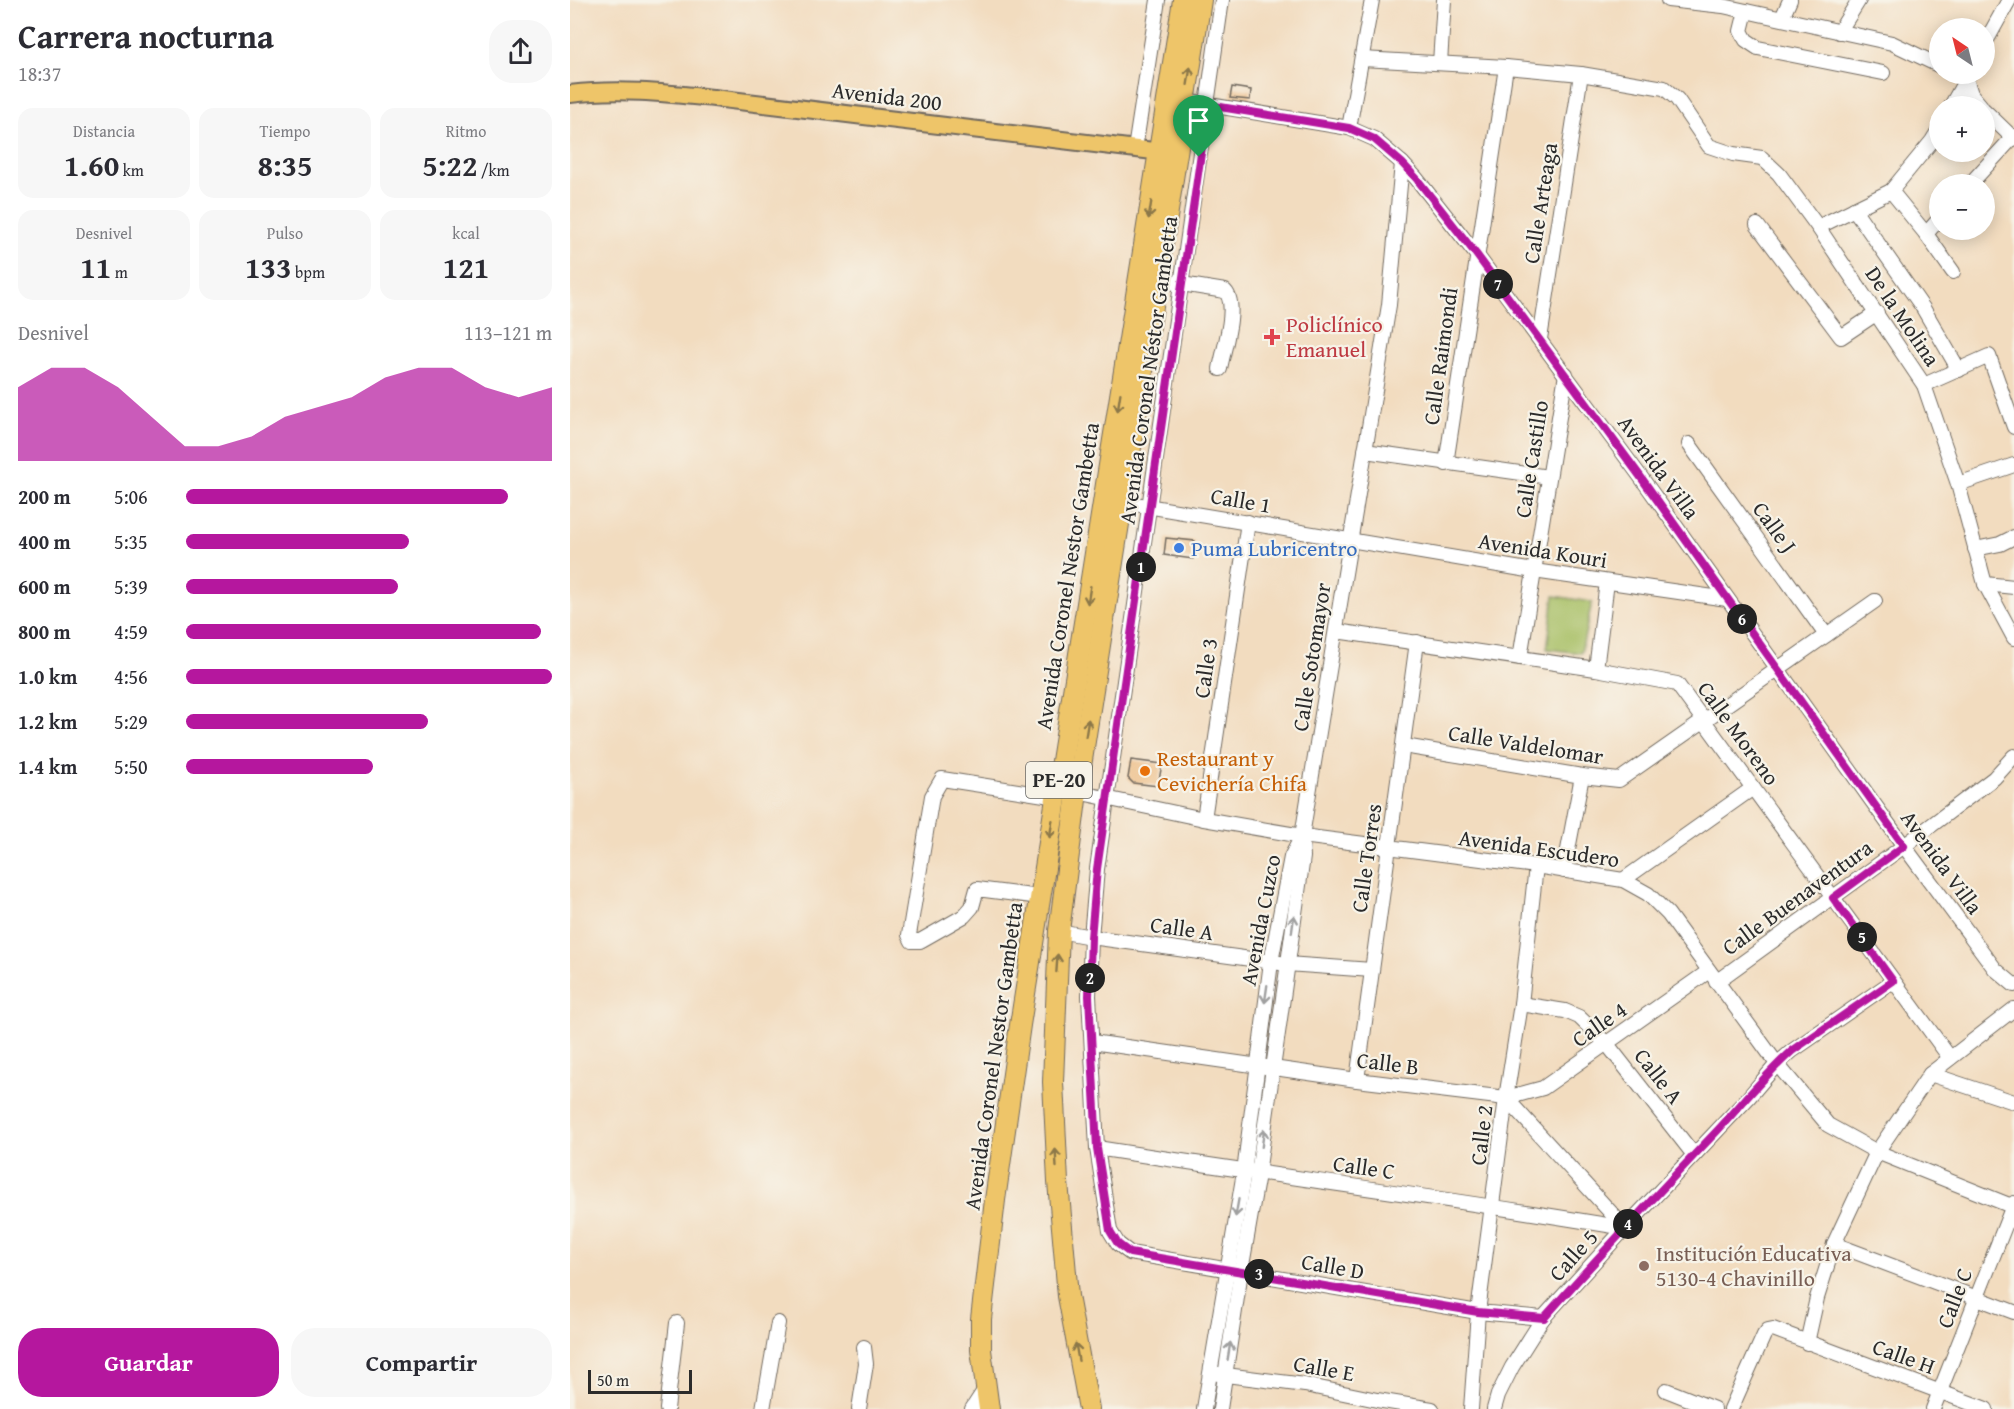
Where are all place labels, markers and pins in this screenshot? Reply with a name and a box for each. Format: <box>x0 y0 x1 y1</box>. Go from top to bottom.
pin <box>1173 95 1224 157</box>
pin: 7 <box>1483 269 1513 299</box>
place label: Policlínico Emanuel <box>1286 308 1383 365</box>
marker: Policlínico Emanuel <box>1263 328 1281 346</box>
place label: Puma Lubricentro <box>1191 532 1357 564</box>
marker: Puma Lubricentro <box>1172 541 1186 555</box>
pin: 1 <box>1126 552 1156 582</box>
pin: 6 <box>1727 604 1757 634</box>
place label: Restaurant y Cevichería Chifa <box>1157 742 1308 799</box>
marker: Restaurant y Cevichería Chifa <box>1138 764 1152 778</box>
pin: 5 <box>1847 922 1877 952</box>
pin: 2 <box>1075 963 1105 993</box>
pin: 4 <box>1613 1209 1643 1239</box>
place label: Institución Educativa 5130-4 Chavinillo <box>1656 1237 1852 1294</box>
pin: 3 <box>1244 1259 1274 1289</box>
marker: Institución Educativa 5130-4 Chavinillo <box>1637 1259 1651 1273</box>

